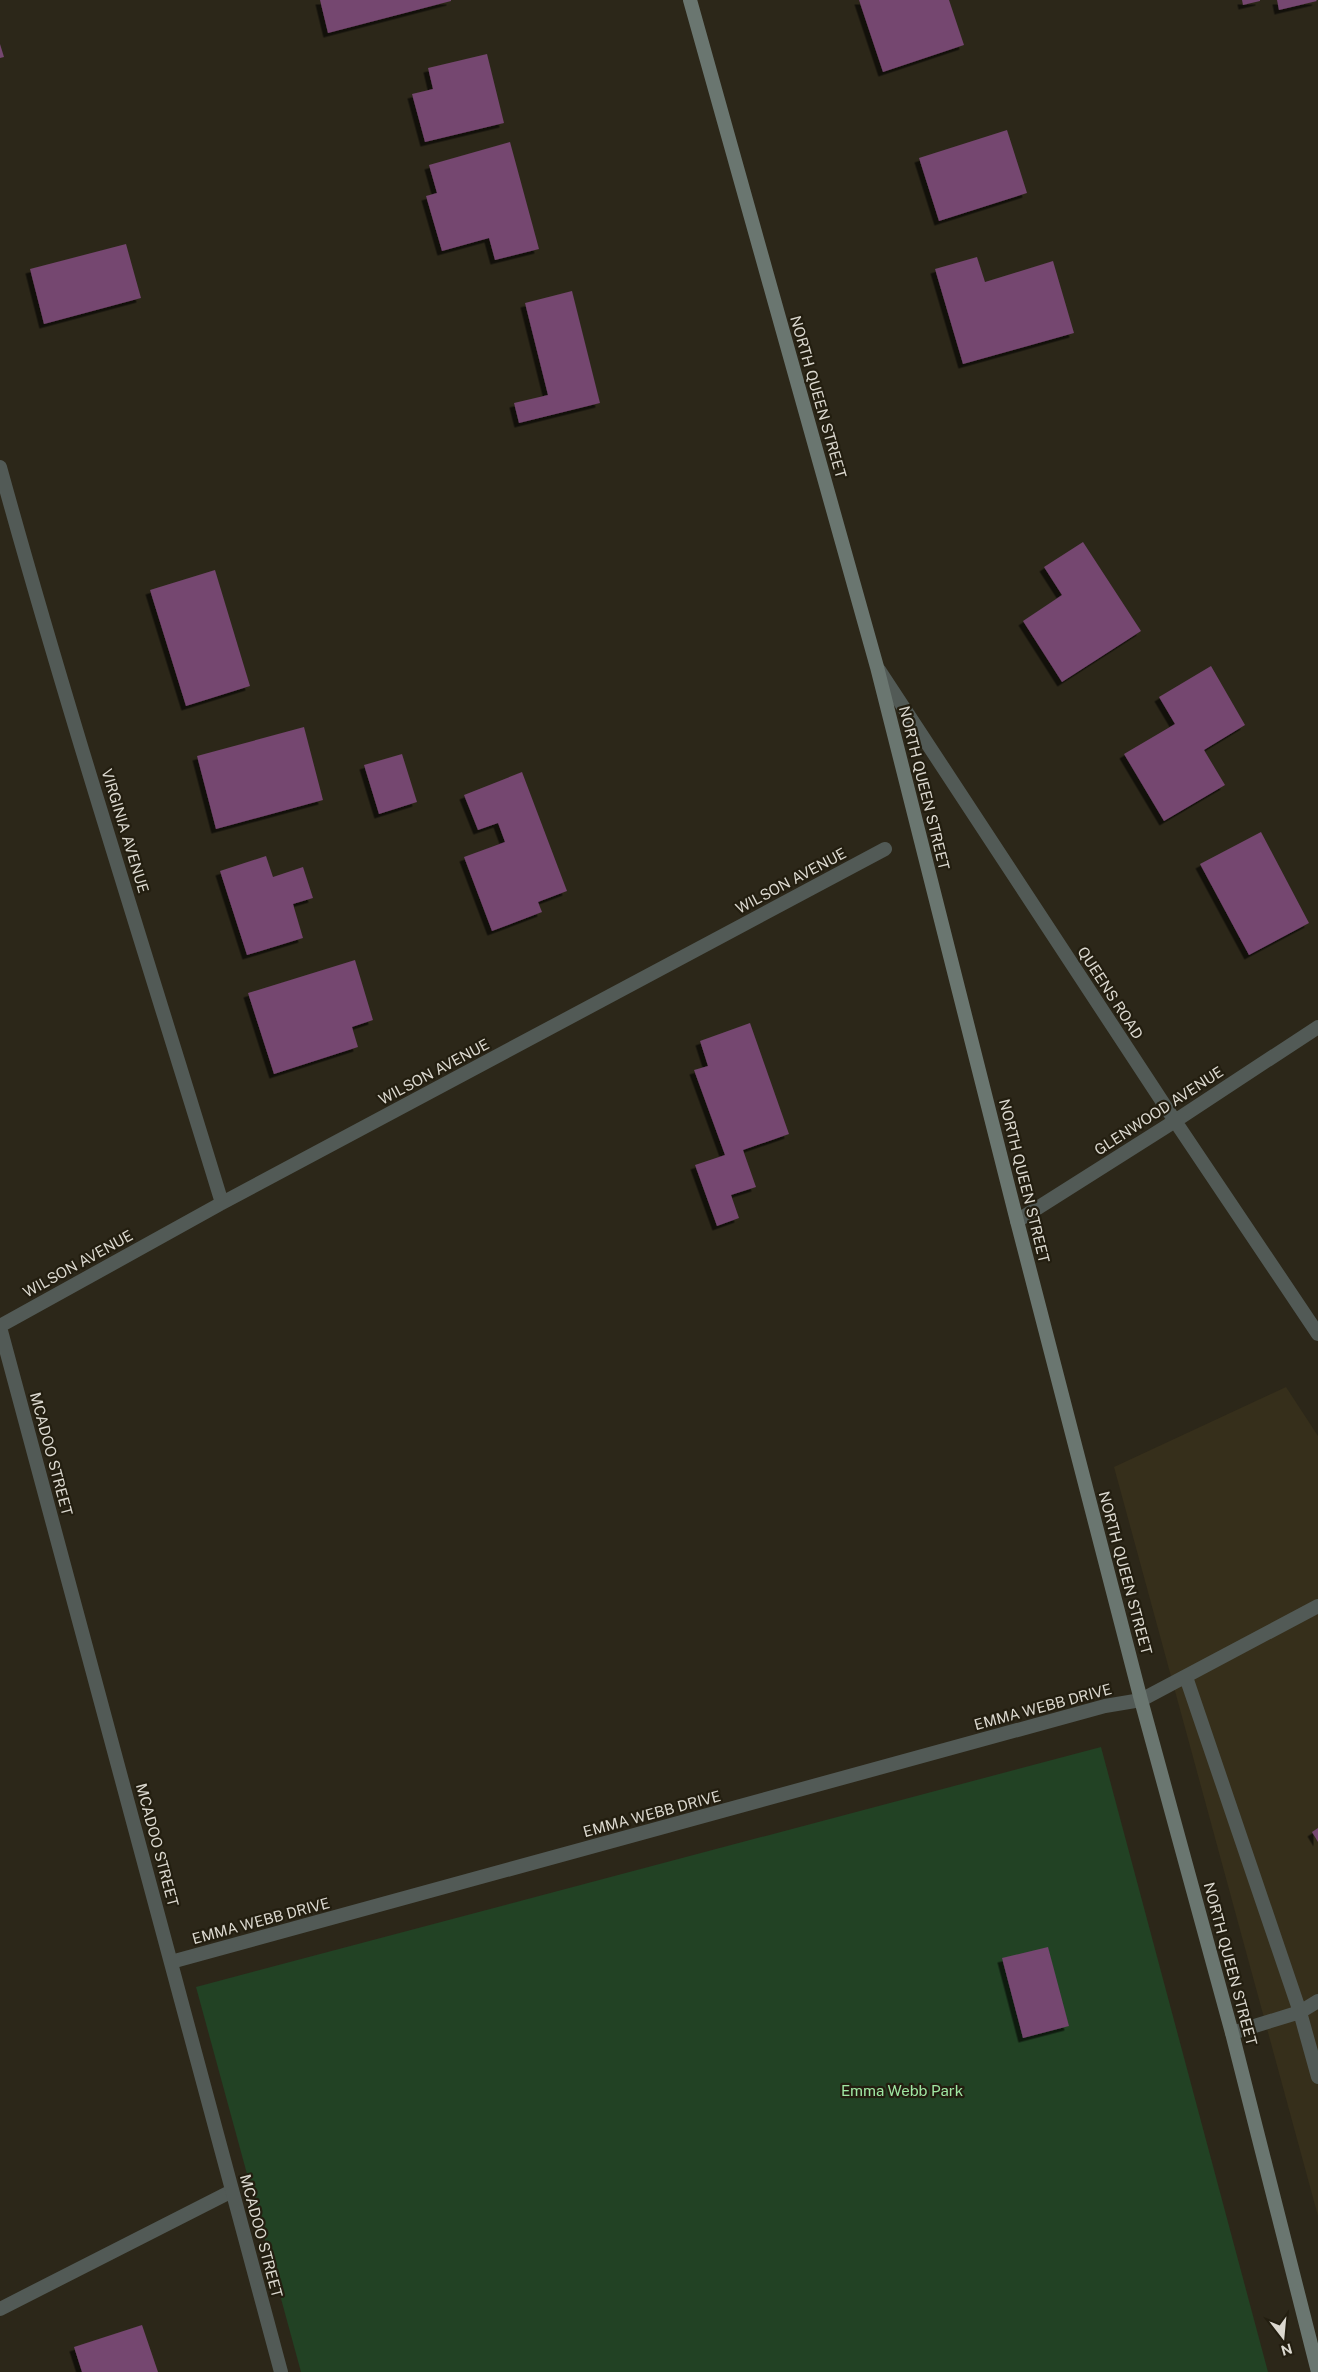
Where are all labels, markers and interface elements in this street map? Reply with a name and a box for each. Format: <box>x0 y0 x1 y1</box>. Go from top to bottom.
street label: NORTH QUEEN STREET <box>787 314 850 480</box>
street label: NORTH QUEEN STREET <box>896 704 953 872</box>
street label: VIRGINIA AVENUE <box>99 767 152 895</box>
street label: WILSON AVENUE <box>733 844 849 917</box>
street label: QUEENS ROAD <box>1074 943 1147 1042</box>
street label: WILSON AVENUE <box>376 1035 492 1108</box>
street label: GLENWOOD AVENUE <box>1091 1063 1226 1159</box>
street label: NORTH QUEEN STREET <box>996 1097 1053 1265</box>
street label: WILSON AVENUE <box>20 1226 136 1301</box>
street label: MCADOO STREET <box>27 1390 76 1517</box>
street label: NORTH QUEEN STREET <box>1095 1489 1156 1656</box>
street label: EMMA WEBB DRIVE <box>972 1680 1114 1733</box>
street label: MCADOO STREET <box>133 1781 182 1908</box>
street label: EMMA WEBB DRIVE <box>581 1787 723 1840</box>
street label: NORTH QUEEN STREET <box>1200 1880 1261 2047</box>
street label: EMMA WEBB DRIVE <box>190 1894 332 1947</box>
park label: Emma Webb Park <box>841 2082 963 2099</box>
street label: MCADOO STREET <box>237 2172 286 2299</box>
north arrow <box>1258 2312 1308 2362</box>
text: N <box>1279 2340 1294 2359</box>

